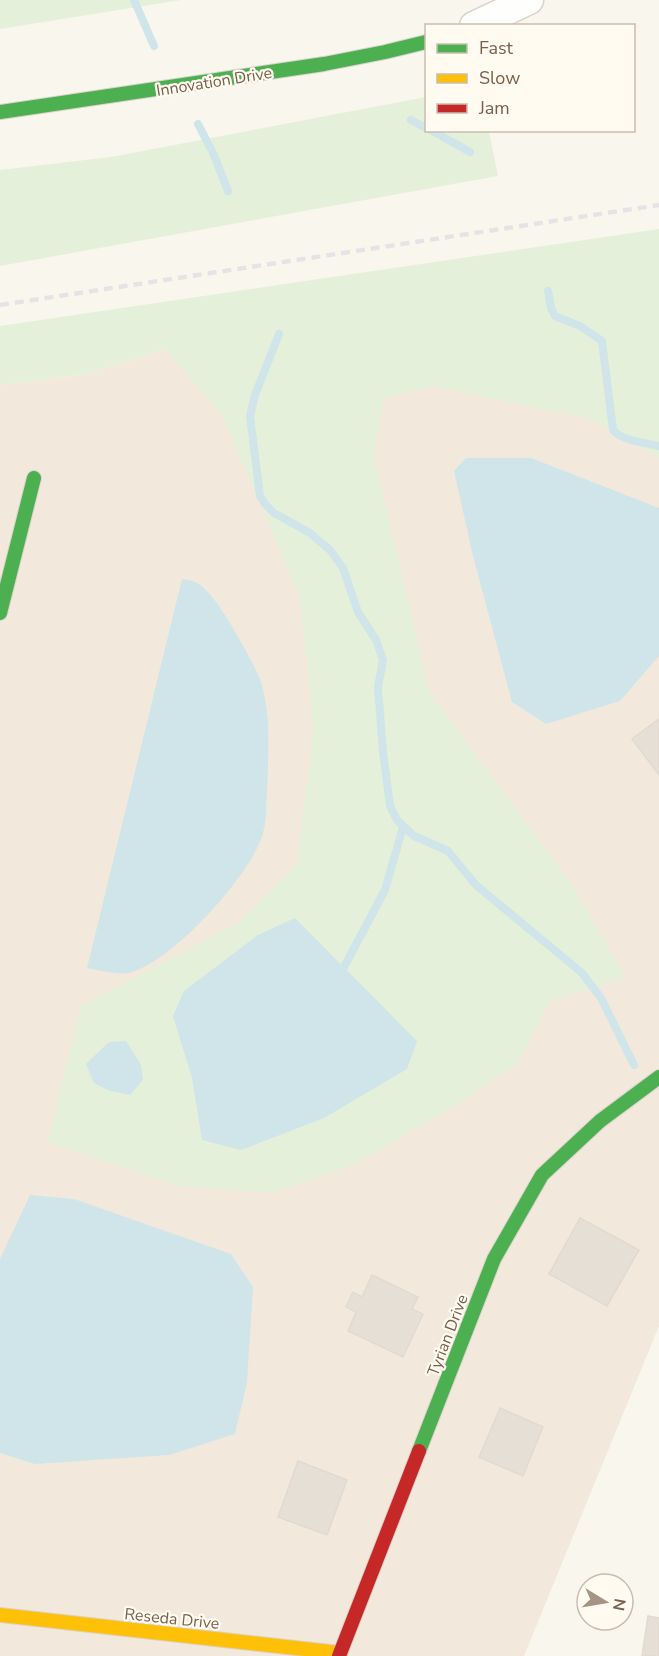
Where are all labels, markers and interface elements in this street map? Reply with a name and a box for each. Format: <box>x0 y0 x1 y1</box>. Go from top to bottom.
legend <box>425 24 635 132</box>
text: Fast <box>479 36 514 60</box>
street label: Innovation Drive <box>155 62 274 102</box>
text: Slow <box>479 66 520 90</box>
text: Jam <box>478 96 510 120</box>
street label: Tyrian Drive <box>422 1291 474 1379</box>
north arrow <box>575 1572 635 1632</box>
text: N <box>607 1597 631 1613</box>
street label: Reseda Drive <box>123 1603 220 1635</box>

